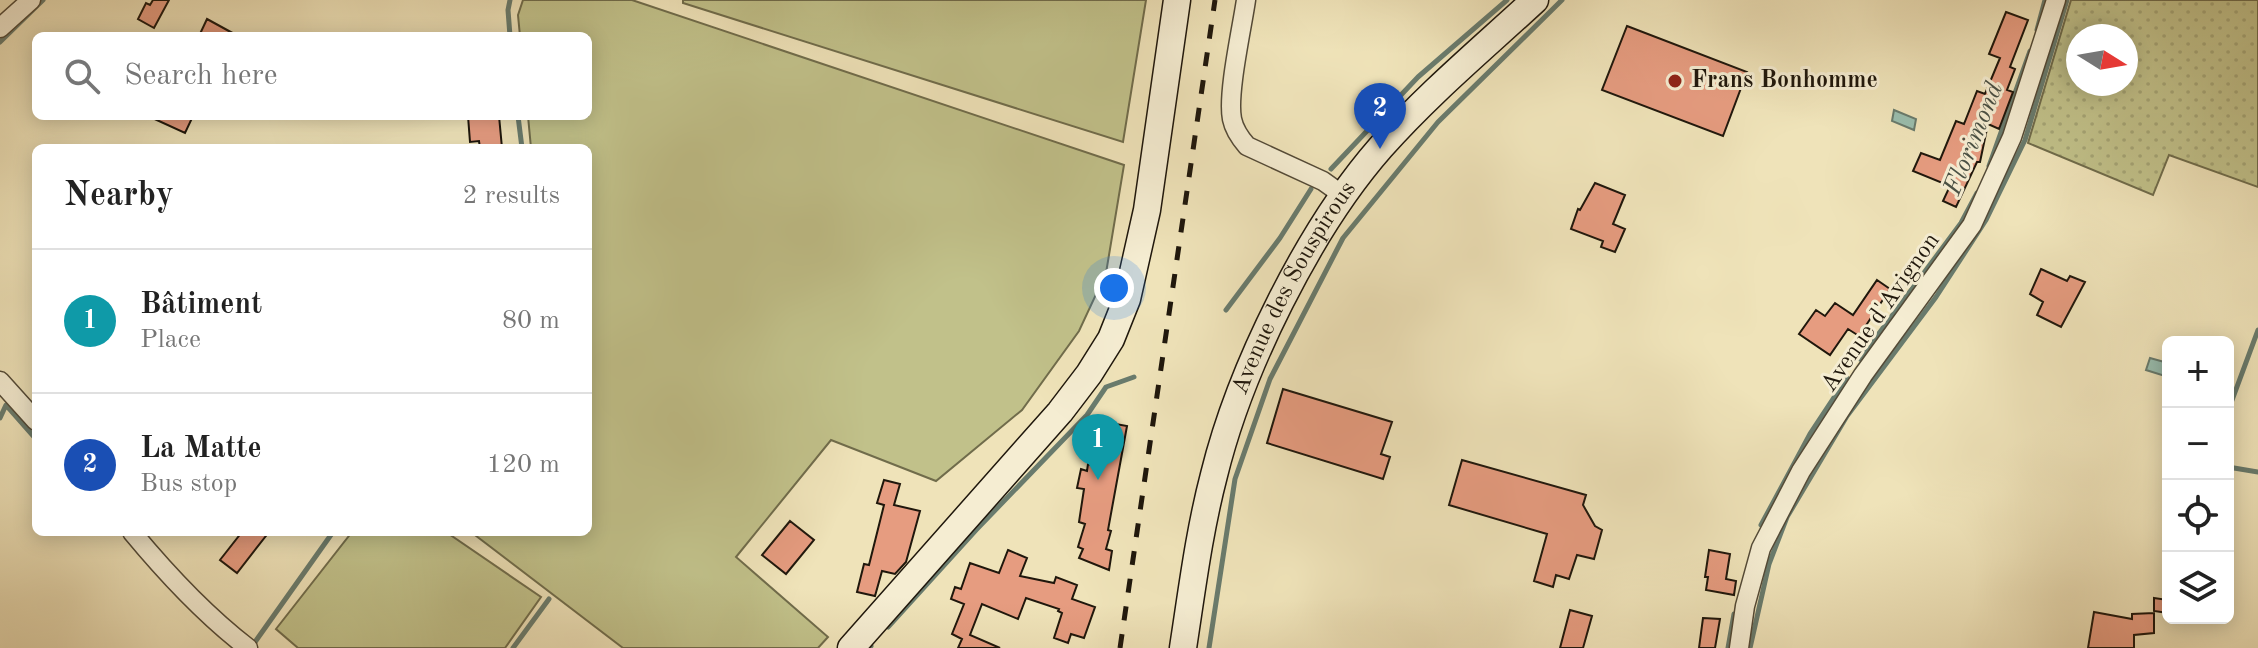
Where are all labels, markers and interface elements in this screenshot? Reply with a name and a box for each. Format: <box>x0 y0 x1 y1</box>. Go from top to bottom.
north arrow <box>2066 24 2138 96</box>
search box <box>32 32 592 120</box>
icon: search <box>60 54 104 98</box>
text: Search here <box>124 61 278 91</box>
place label: Frans Bonhomme <box>1691 69 1878 93</box>
marker: Frans Bonhomme <box>1666 72 1684 90</box>
water label: Florimond <box>1939 79 2008 200</box>
pin: 2 <box>1354 83 1406 149</box>
street label: Avenue des Souspirous <box>1228 177 1361 398</box>
text: Nearby <box>64 179 174 213</box>
text: 2 results <box>462 183 560 209</box>
street label: Avenue d'Avignon <box>1817 229 1945 397</box>
your location <box>1094 268 1134 308</box>
text: Bâtiment <box>140 290 262 320</box>
text: 1 <box>82 308 98 334</box>
text: 80 m <box>502 308 560 334</box>
text: Place <box>140 327 201 353</box>
map controls <box>2162 336 2234 624</box>
button: + <box>2162 336 2234 408</box>
button: − <box>2162 408 2234 480</box>
pin: 1 <box>1072 414 1124 480</box>
text: La Matte <box>140 434 262 464</box>
text: 2 <box>82 452 98 478</box>
text: 120 m <box>487 452 560 478</box>
text: Bus stop <box>140 471 237 497</box>
button: locate <box>2162 480 2234 552</box>
button: layers <box>2162 552 2234 624</box>

